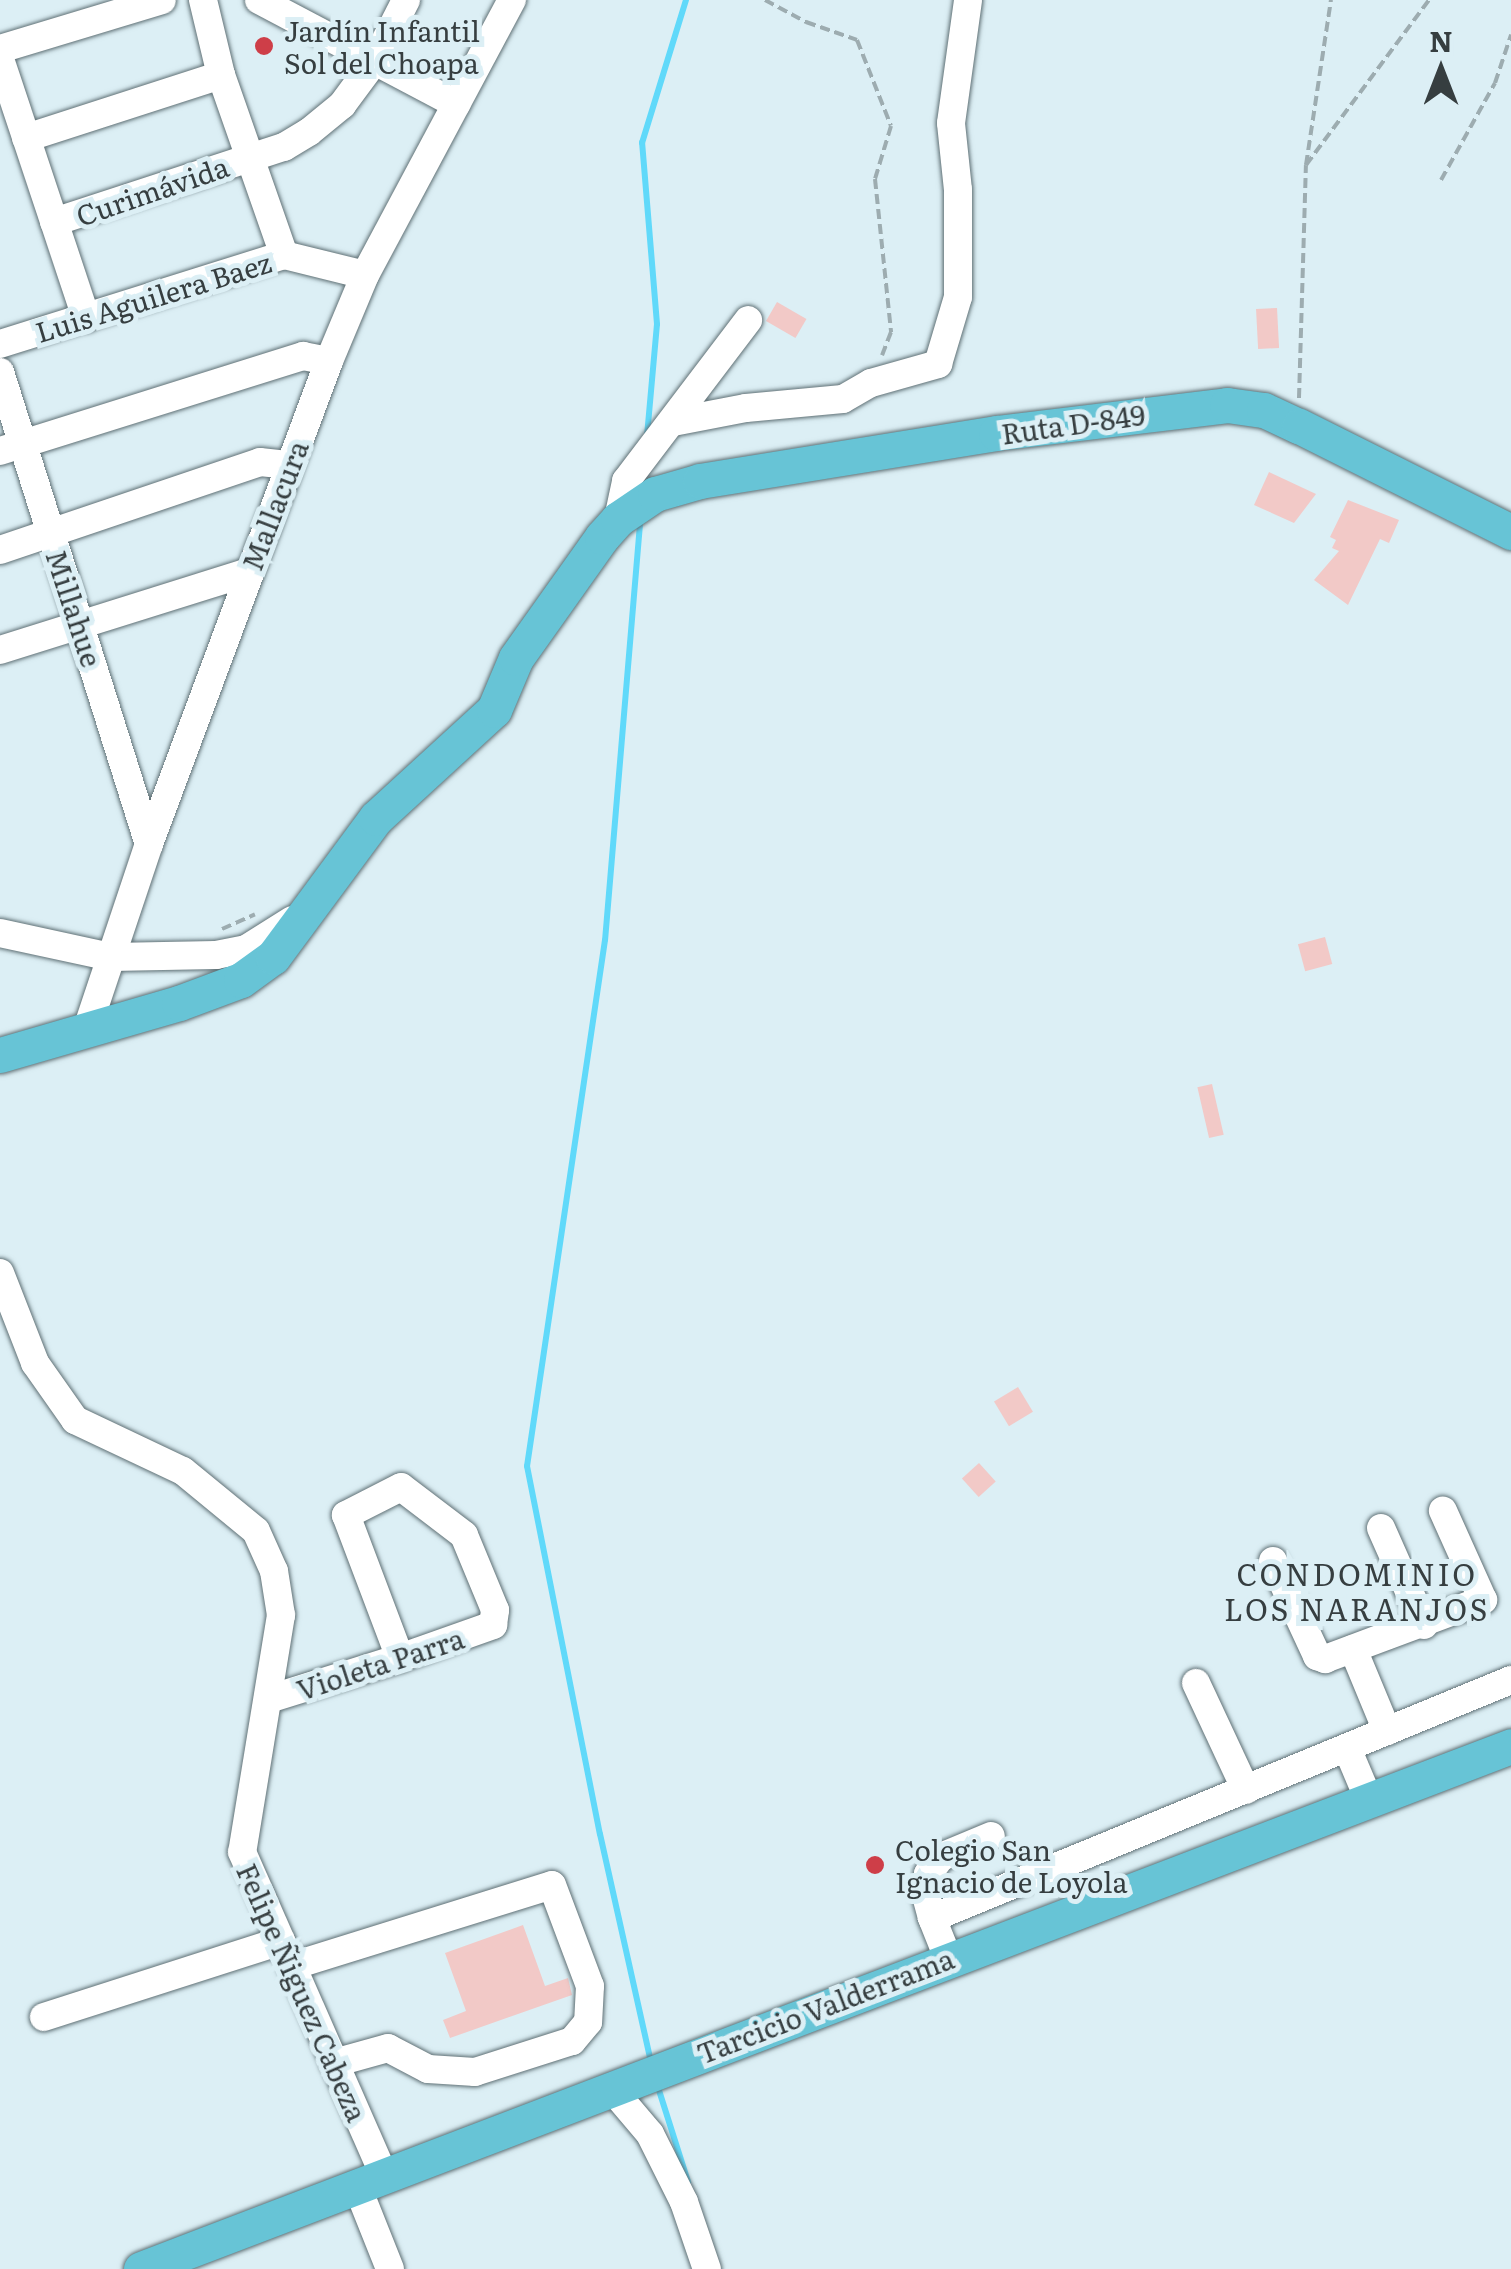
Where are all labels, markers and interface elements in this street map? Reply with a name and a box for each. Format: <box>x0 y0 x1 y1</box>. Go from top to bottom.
place label: Jardín Infantil Sol del Choapa <box>284 13 480 79</box>
text: N <box>1429 19 1453 61</box>
north arrow <box>1391 20 1491 120</box>
marker: Jardín Infantil Sol del Choapa <box>253 35 275 57</box>
street label: Curimávida <box>71 148 233 232</box>
street label: Luis Aguilera Baez <box>31 244 275 348</box>
street label: Ruta D-849 <box>999 396 1147 450</box>
street label: Mallacura <box>234 435 314 575</box>
street label: Millahue <box>40 545 110 671</box>
district label: CONDOMINIO LOS NARANJOS <box>1224 1555 1490 1626</box>
street label: Violeta Parra <box>292 1620 468 1706</box>
place label: Colegio San Ignacio de Loyola <box>895 1832 1128 1898</box>
marker: Colegio San Ignacio de Loyola <box>864 1854 886 1876</box>
street label: Felipe Ñiguez Cabeza <box>231 1858 375 2126</box>
street label: Tarcicio Valderrama <box>692 1940 958 2070</box>

